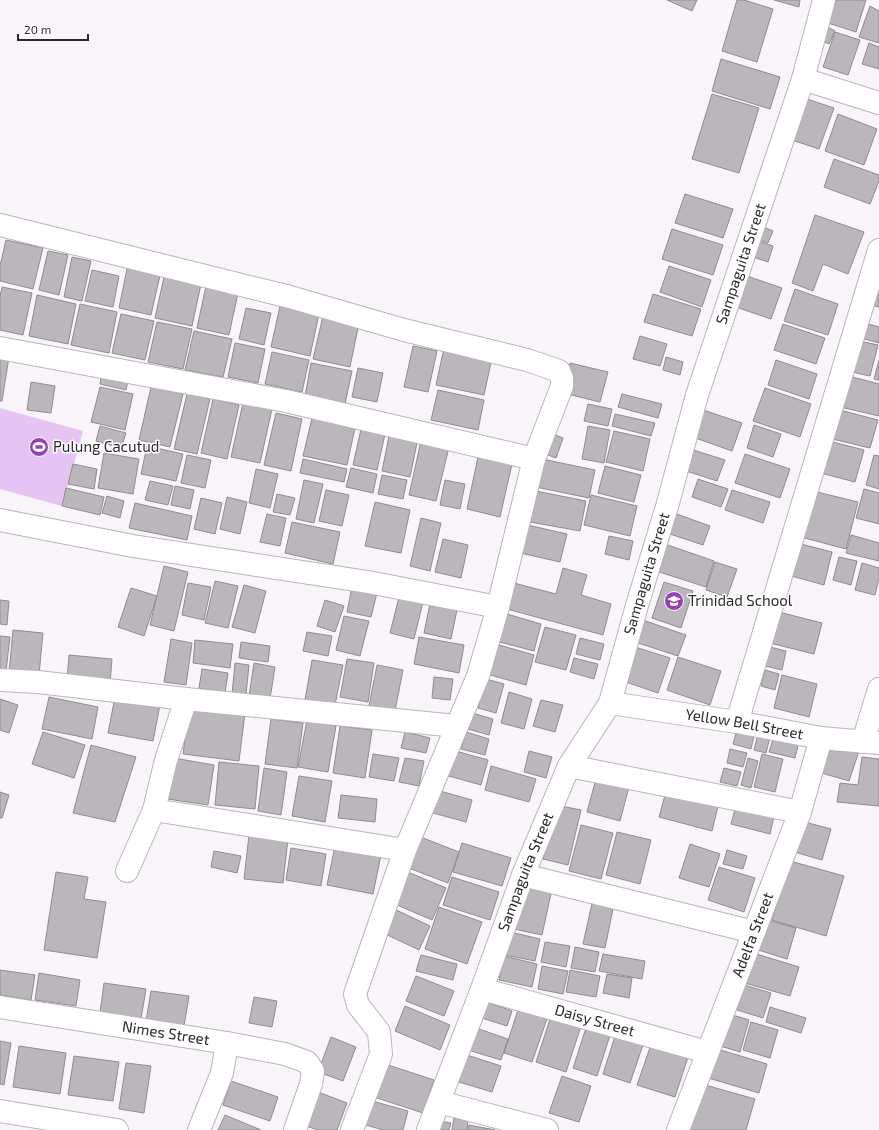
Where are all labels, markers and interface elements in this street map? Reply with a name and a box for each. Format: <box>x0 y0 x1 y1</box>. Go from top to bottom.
scale bar <box>18 16 88 42</box>
text: 20 m <box>24 22 51 36</box>
street label: Sampaguita Street <box>711 200 769 326</box>
sports icon: Pulung Cacutud <box>28 436 50 458</box>
place label: Pulung Cacutud <box>53 437 159 455</box>
street label: Sampaguita Street <box>619 510 673 637</box>
school or university icon: Trinidad School <box>663 590 685 612</box>
place label: Trinidad School <box>688 591 793 609</box>
street label: Yellow Bell Street <box>684 704 805 743</box>
street label: Sampaguita Street <box>493 809 557 934</box>
street label: Adelfa Street <box>728 889 776 979</box>
street label: Daisy Street <box>553 1000 637 1039</box>
street label: Nimes Street <box>121 1017 211 1048</box>

